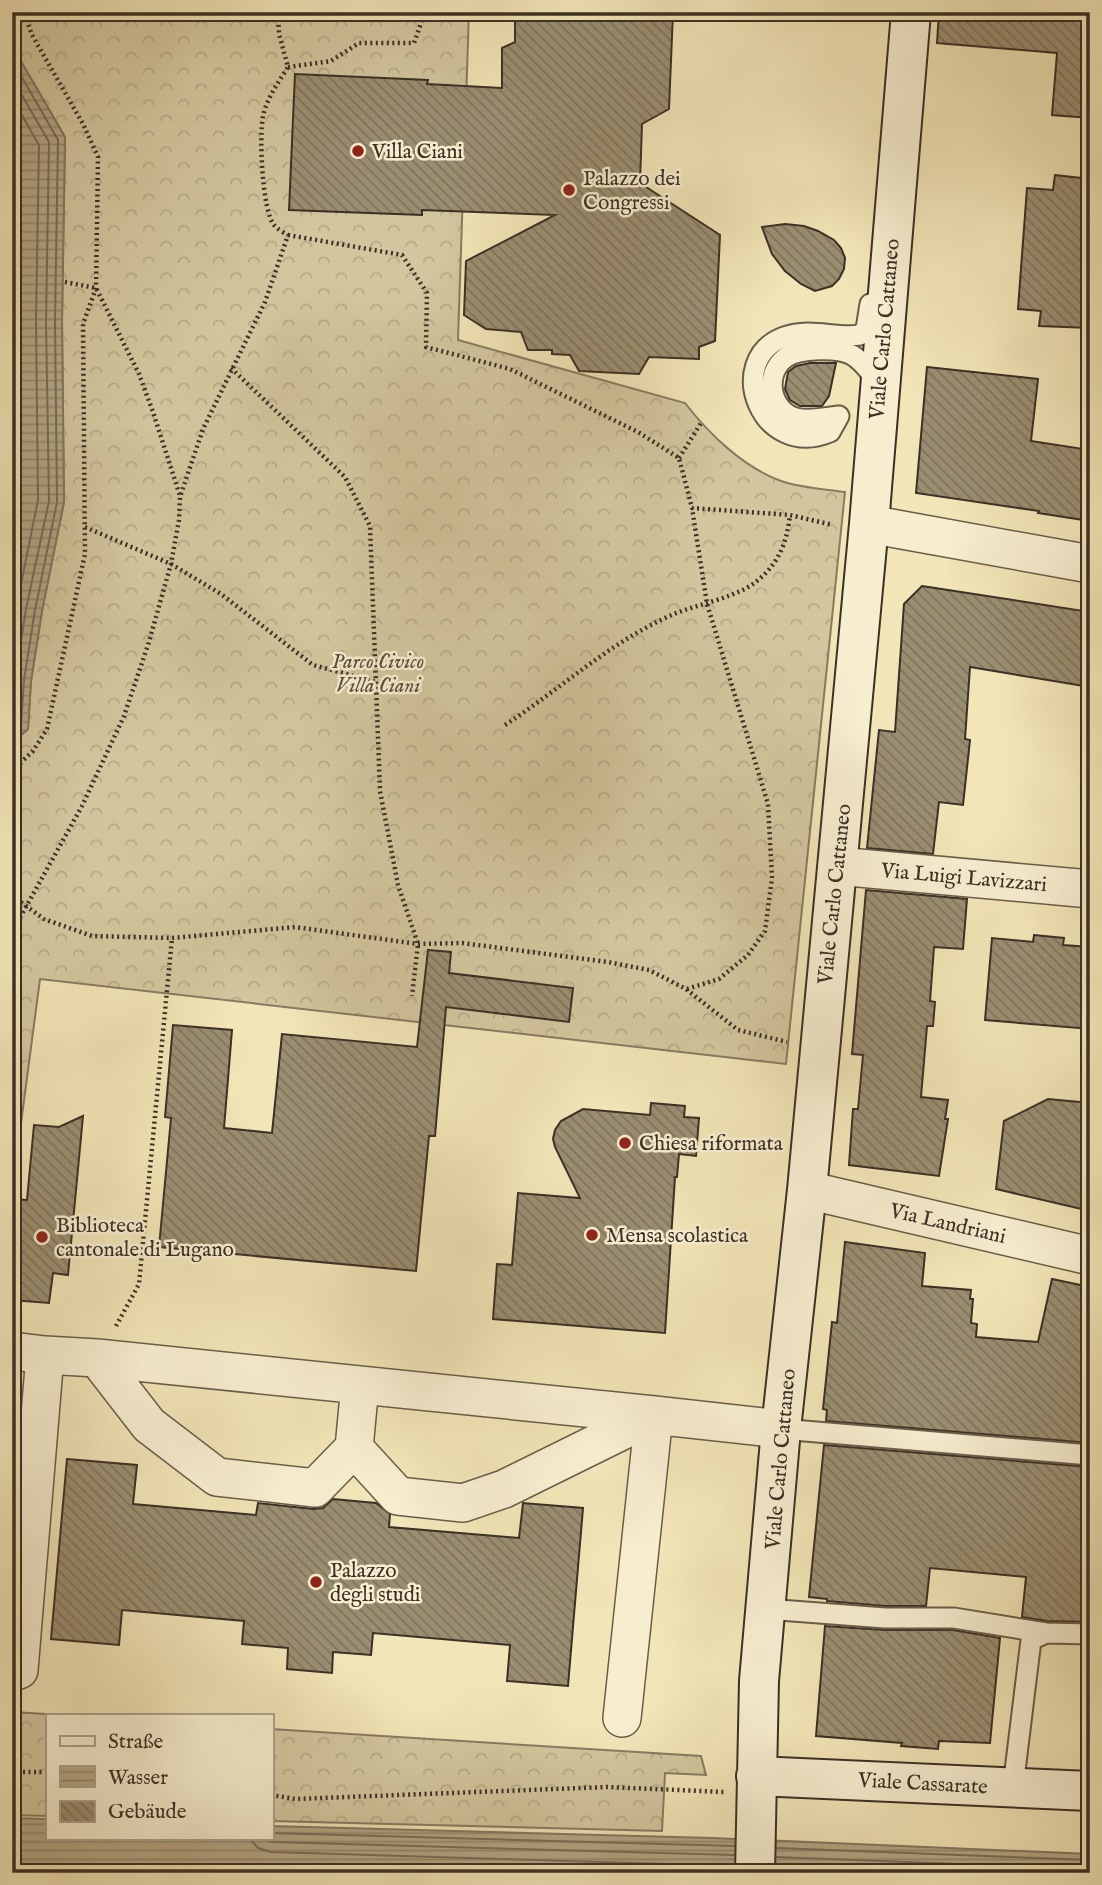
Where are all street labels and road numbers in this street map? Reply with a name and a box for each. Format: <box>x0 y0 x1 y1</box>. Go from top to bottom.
street label: Viale Carlo Cattaneo <box>864 238 907 422</box>
street label: Viale Carlo Cattaneo <box>812 803 858 987</box>
street label: Via Luigi Lavizzari <box>879 858 1048 899</box>
street label: Via Landriani <box>886 1198 1008 1251</box>
street label: Viale Carlo Cattaneo <box>760 1368 803 1552</box>
street label: Viale Cassarate <box>856 1768 989 1801</box>

